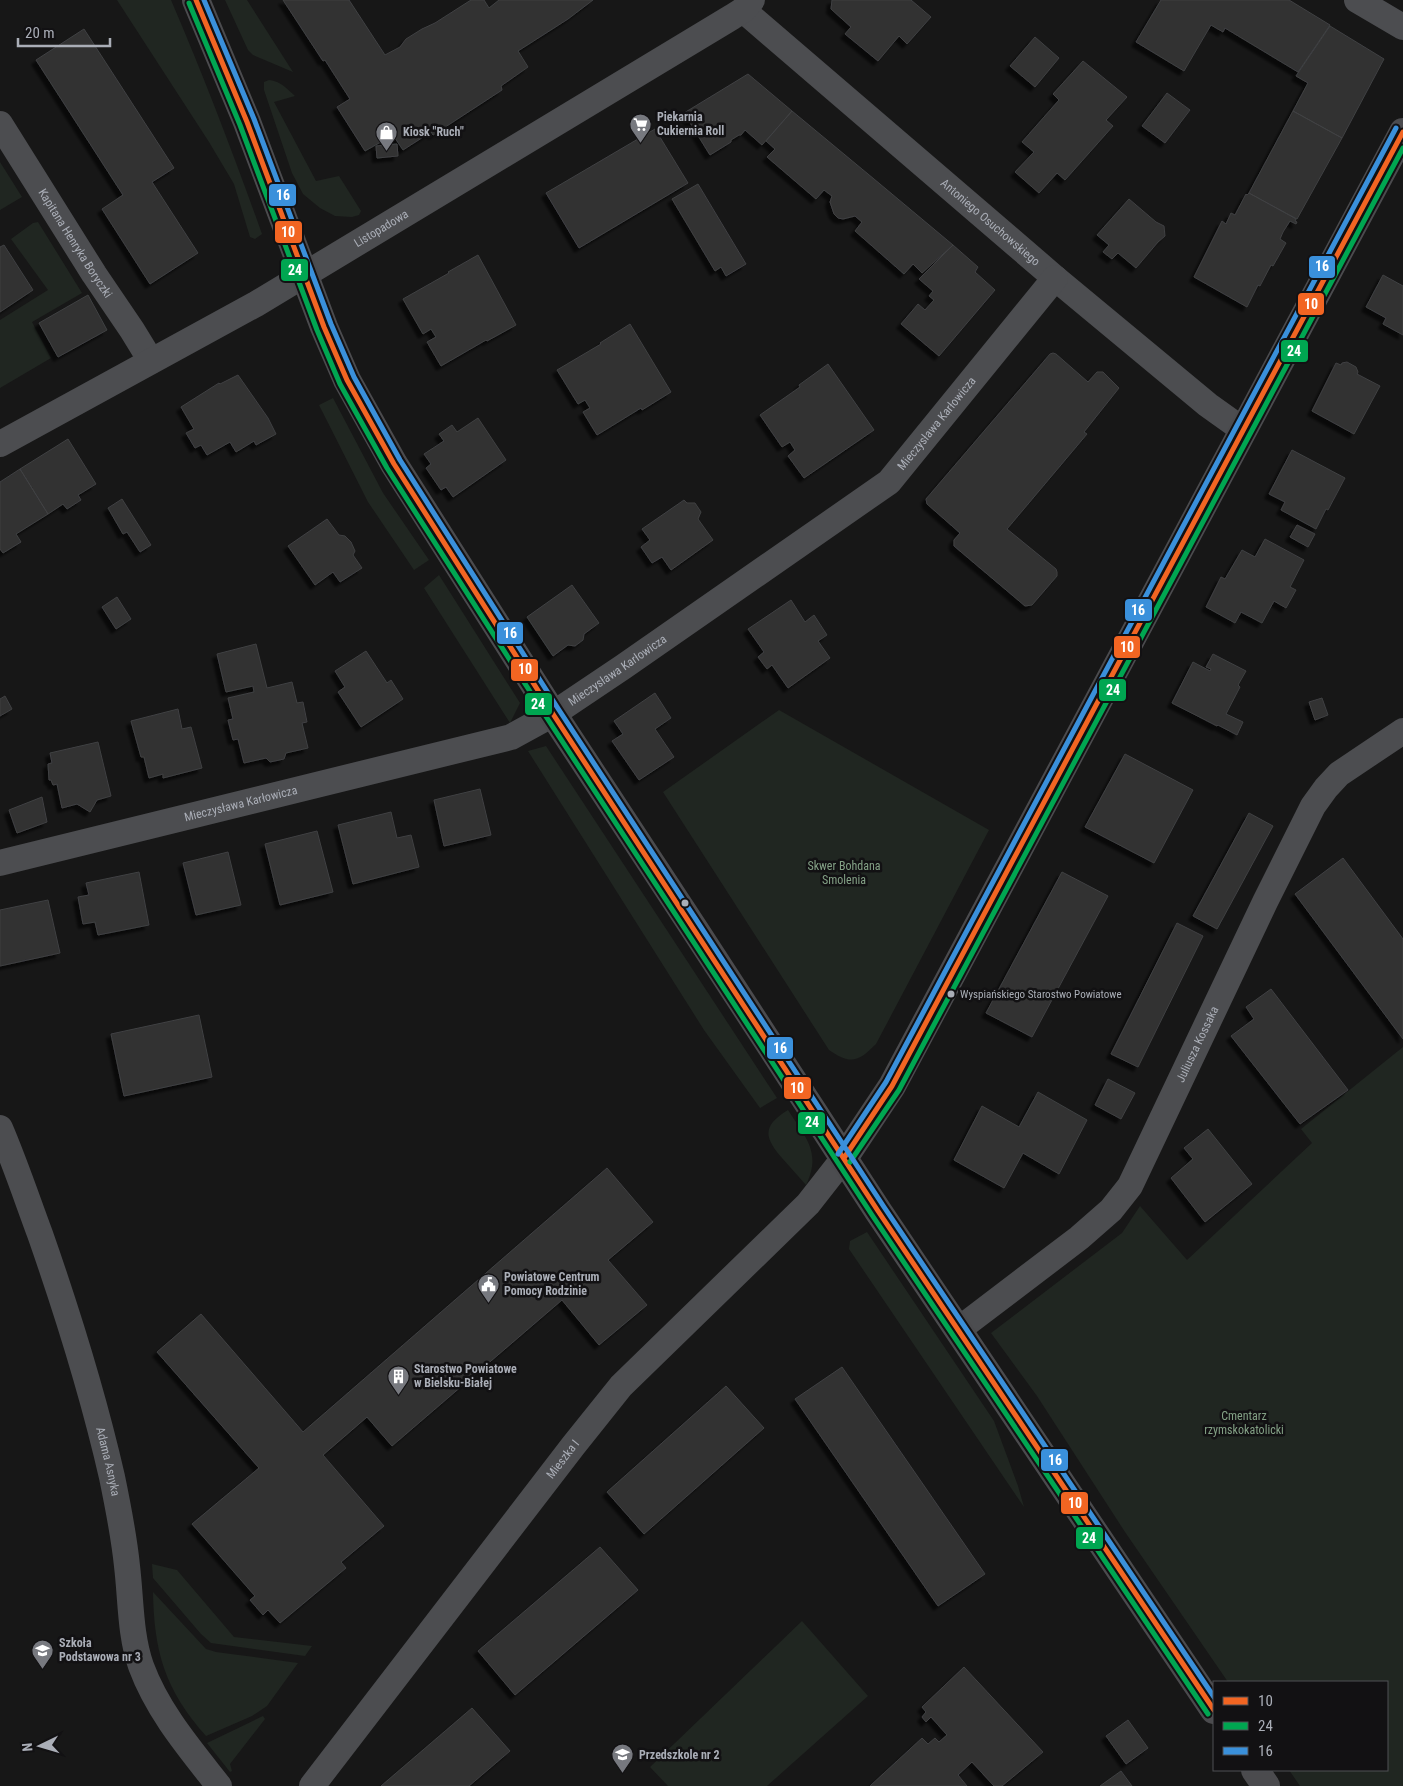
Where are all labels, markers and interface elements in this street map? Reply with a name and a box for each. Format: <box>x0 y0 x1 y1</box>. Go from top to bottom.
scale bar <box>18 15 110 47</box>
text: 20 m <box>25 24 55 42</box>
place label: Piekarnia Cukiernia Roll <box>657 110 724 138</box>
supermarket icon: Piekarnia Cukiernia Roll <box>629 112 653 143</box>
shop icon: Kiosk "Ruch" <box>375 120 399 151</box>
place label: Kiosk "Ruch" <box>403 125 464 139</box>
street label: Antoniego Osuchowskiego <box>938 176 1043 269</box>
line badge: 16 <box>268 183 297 207</box>
street label: Kapitana Henryka Boryczki <box>35 186 115 300</box>
text: 16 <box>276 187 290 203</box>
street label: Listopadowa <box>352 207 411 250</box>
line badge: 10 <box>274 220 303 244</box>
text: 10 <box>281 224 295 240</box>
line badge: 16 <box>1308 255 1336 279</box>
line badge: 24 <box>280 258 309 282</box>
text: 16 <box>1315 258 1329 274</box>
text: 24 <box>288 262 302 278</box>
line badge: 10 <box>1297 292 1325 316</box>
text: 10 <box>1304 296 1318 312</box>
line badge: 24 <box>1280 339 1309 363</box>
text: 24 <box>1287 343 1301 359</box>
street label: Mieczysława Karłowicza <box>895 374 979 473</box>
line badge: 16 <box>1124 598 1153 622</box>
text: 16 <box>1131 602 1145 618</box>
line badge: 16 <box>496 621 524 645</box>
text: 16 <box>503 625 517 641</box>
street label: Mieczysława Karłowicza <box>566 632 669 709</box>
line badge: 10 <box>1113 635 1141 659</box>
text: 10 <box>1120 639 1134 655</box>
line badge: 10 <box>510 658 539 682</box>
text: 10 <box>518 661 532 677</box>
line badge: 24 <box>1098 678 1127 702</box>
text: 24 <box>1106 682 1120 698</box>
line badge: 24 <box>524 692 553 716</box>
text: 24 <box>531 696 545 712</box>
street label: Mieczysława Karłowicza <box>183 783 299 824</box>
park label: Skwer Bohdana Smolenia <box>807 859 881 887</box>
unlabelled marker <box>680 898 690 908</box>
place label: Wyspiańskiego Starostwo Powiatowe <box>960 988 1122 1001</box>
marker: Wyspiańskiego Starostwo Powiatowe <box>946 989 956 999</box>
street label: Juliusza Kossaka <box>1173 1004 1221 1085</box>
line badge: 16 <box>766 1036 794 1060</box>
text: 16 <box>773 1040 787 1056</box>
line badge: 10 <box>783 1076 812 1100</box>
text: 10 <box>790 1080 804 1096</box>
line badge: 24 <box>797 1111 826 1135</box>
text: 24 <box>805 1114 819 1130</box>
place label: Powiatowe Centrum Pomocy Rodzinie <box>504 1270 600 1298</box>
public building icon: Powiatowe Centrum Pomocy Rodzinie <box>476 1272 500 1303</box>
place label: Starostwo Powiatowe w Bielsku-Białej <box>414 1362 517 1390</box>
building icon: Starostwo Powiatowe w Bielsku-Białej <box>386 1364 410 1395</box>
park label: Cmentarz rzymskokatolicki <box>1204 1409 1284 1437</box>
street label: Adama Asnyka <box>93 1426 123 1498</box>
street label: Mieszka I <box>544 1437 582 1481</box>
line badge: 16 <box>1040 1448 1069 1472</box>
text: 16 <box>1048 1452 1062 1468</box>
line badge: 10 <box>1060 1491 1089 1515</box>
text: 10 <box>1068 1495 1082 1511</box>
line badge: 24 <box>1075 1526 1104 1550</box>
text: 24 <box>1082 1530 1096 1546</box>
place label: Szkoła Podstawowa nr 3 <box>59 1636 141 1664</box>
school or university icon: Szkoła Podstawowa nr 3 <box>31 1638 55 1669</box>
legend <box>1213 1681 1388 1771</box>
text: 10 <box>1258 1692 1273 1710</box>
text: 24 <box>1258 1717 1273 1735</box>
north arrow <box>15 1721 65 1771</box>
text: N <box>19 1742 35 1752</box>
text: 16 <box>1258 1742 1273 1760</box>
school or university icon: Przedszkole nr 2 <box>611 1743 635 1774</box>
place label: Przedszkole nr 2 <box>639 1748 720 1762</box>

